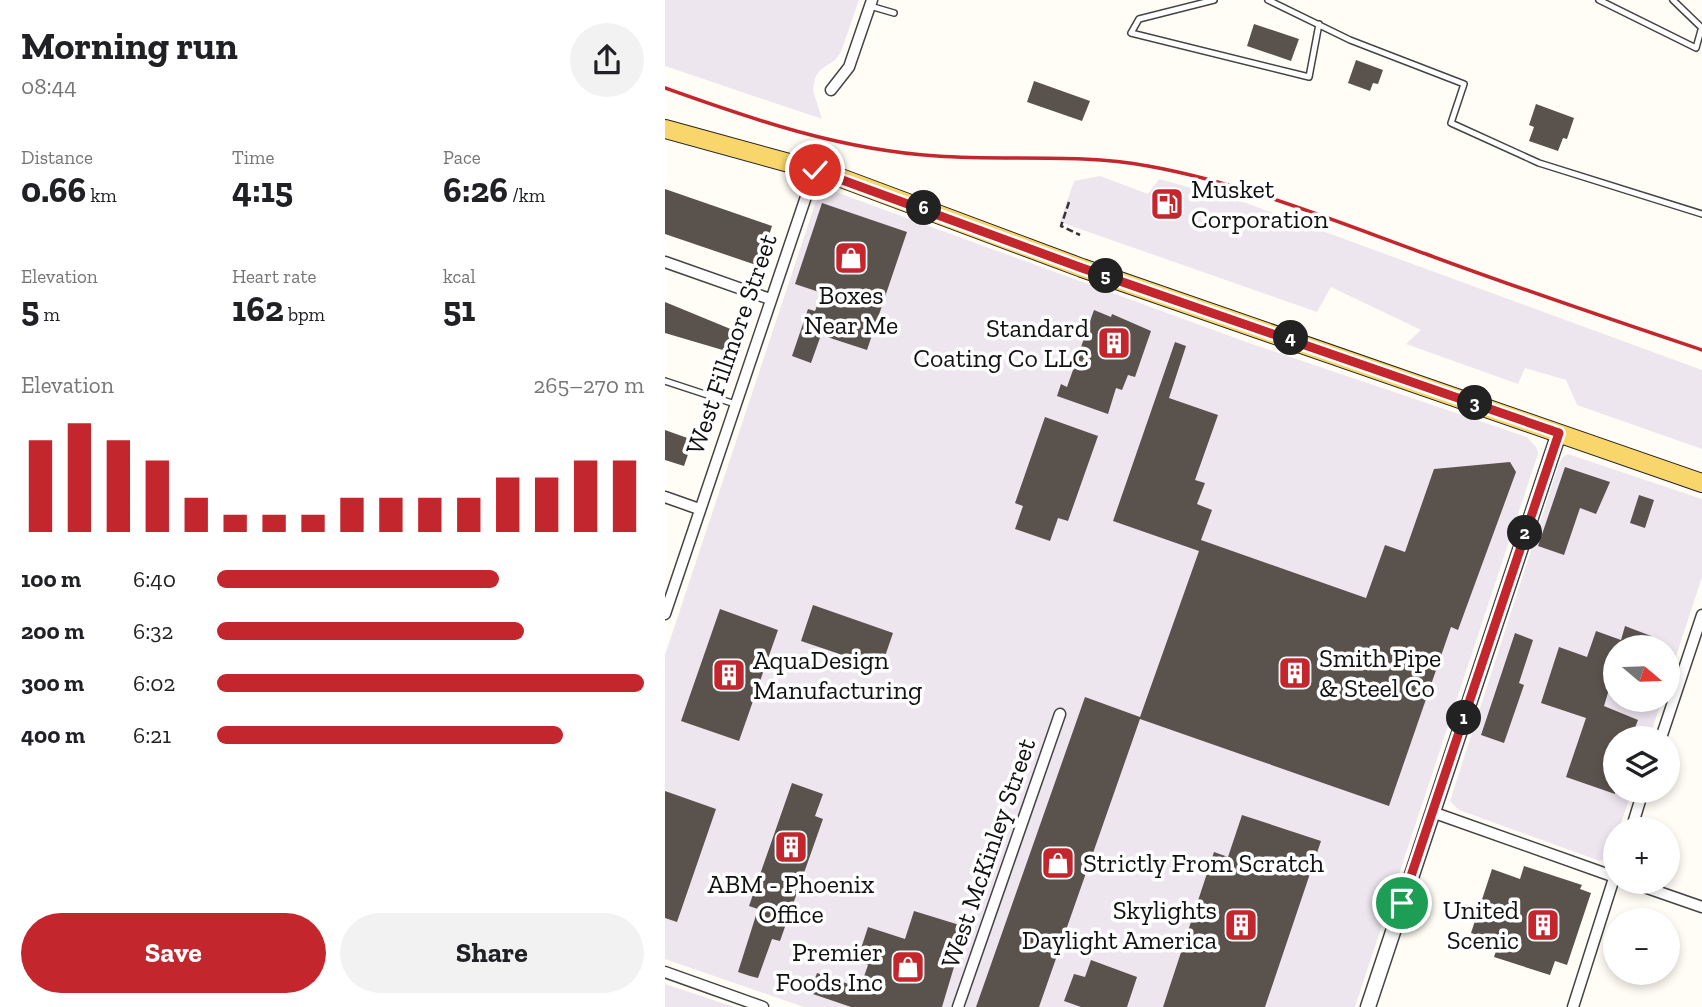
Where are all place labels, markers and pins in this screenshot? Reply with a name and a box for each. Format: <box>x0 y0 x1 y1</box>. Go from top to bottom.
pin <box>785 140 845 200</box>
place label: Musket Corporation <box>1191 173 1328 235</box>
fuel station icon: Musket Corporation <box>1148 185 1186 223</box>
pin: 6 <box>907 190 941 226</box>
shop icon: Boxes Near Me <box>832 239 870 277</box>
pin: 5 <box>1089 258 1123 294</box>
place label: Boxes Near Me <box>804 279 898 341</box>
place label: Standard Coating Co LLC <box>913 312 1089 374</box>
pin: 4 <box>1273 320 1309 356</box>
building icon: Standard Coating Co LLC <box>1095 324 1133 362</box>
pin: 3 <box>1457 386 1493 420</box>
pin: 2 <box>1507 516 1543 550</box>
place label: Smith Pipe & Steel Co <box>1319 642 1441 704</box>
place label: AquaDesign Manufacturing <box>753 644 922 706</box>
building icon: Smith Pipe & Steel Co <box>1276 654 1314 692</box>
building icon: AquaDesign Manufacturing <box>710 656 748 694</box>
pin: 1 <box>1447 700 1481 736</box>
building icon: ABM - Phoenix Office <box>772 828 810 866</box>
shop icon: Strictly From Scratch <box>1039 844 1077 882</box>
place label: Strictly From Scratch <box>1083 847 1325 879</box>
place label: ABM - Phoenix Office <box>708 868 874 930</box>
pin <box>1372 873 1432 933</box>
place label: Skylights Daylight America <box>1022 894 1217 956</box>
place label: United Scenic <box>1443 894 1519 956</box>
building icon: Skylights Daylight America <box>1222 906 1260 944</box>
building icon: United Scenic <box>1524 906 1562 944</box>
place label: Premier Foods Inc <box>775 936 883 998</box>
shop icon: Premier Foods Inc <box>889 948 927 986</box>

